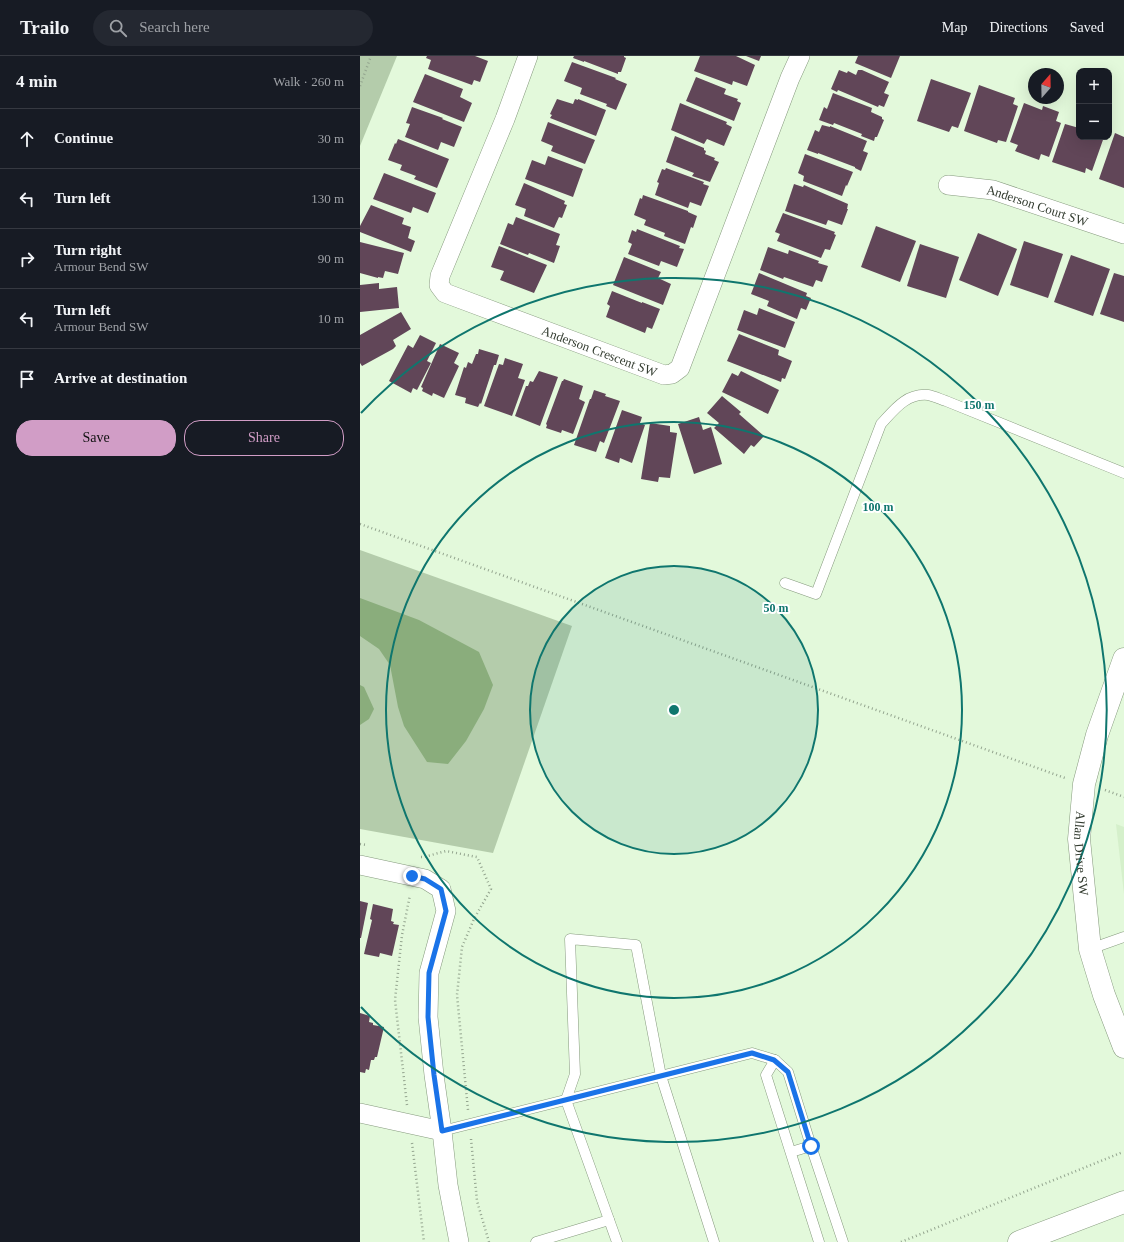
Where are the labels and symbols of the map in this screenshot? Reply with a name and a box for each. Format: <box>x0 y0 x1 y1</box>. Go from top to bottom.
north arrow <box>1028 68 1064 104</box>
street label: Anderson Court SW <box>986 182 1091 229</box>
street label: Anderson Crescent SW <box>540 322 660 380</box>
text: 150 m <box>964 398 995 412</box>
text: 100 m <box>863 500 894 514</box>
text: 50 m <box>764 601 789 615</box>
centre of rings <box>667 703 681 717</box>
street label: Allan Drive SW <box>1071 811 1092 897</box>
route end <box>403 867 421 885</box>
route start <box>802 1137 820 1155</box>

